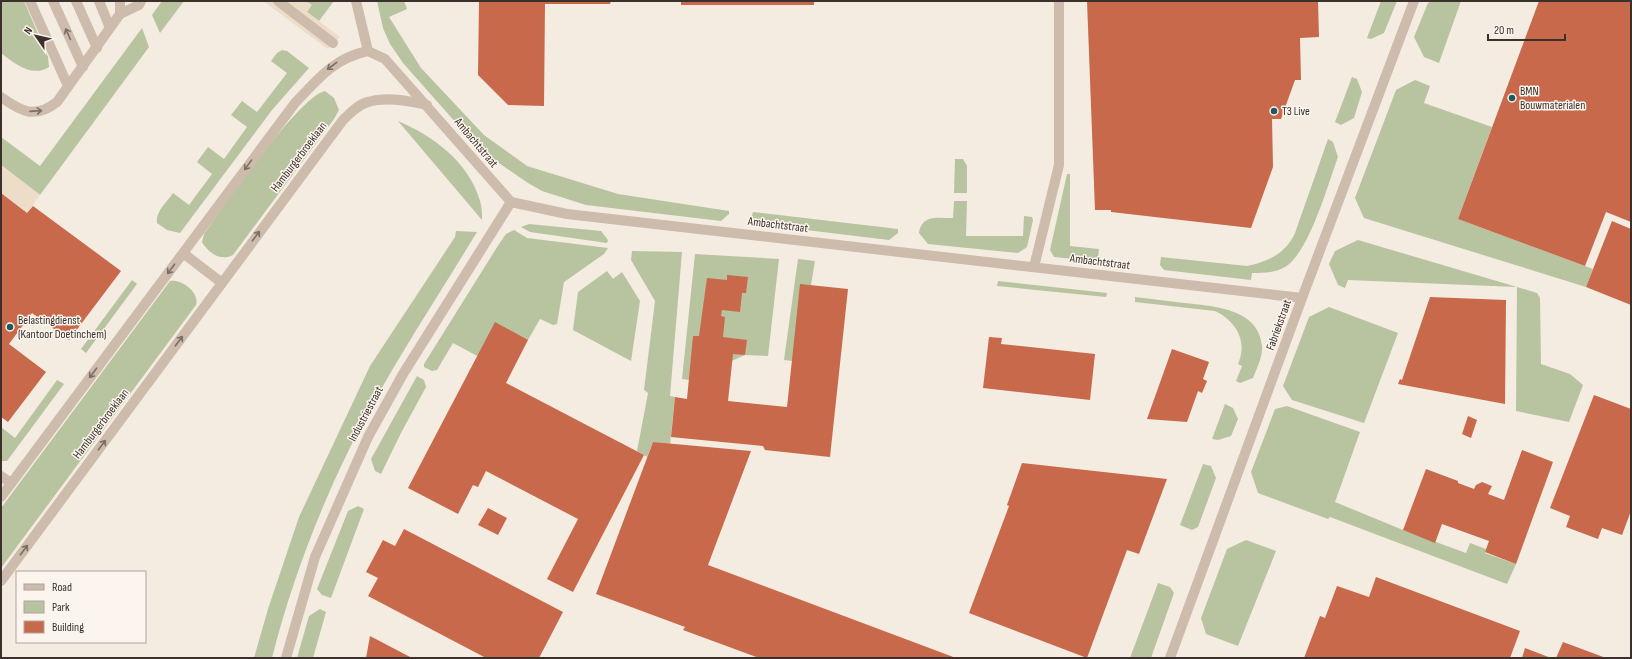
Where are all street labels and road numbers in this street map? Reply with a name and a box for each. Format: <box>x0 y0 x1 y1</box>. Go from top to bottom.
street label: Ambachtstraat <box>450 114 501 171</box>
street label: Hamburgerbroeklaan <box>268 119 330 195</box>
street label: Ambachtstraat <box>746 214 809 236</box>
street label: Ambachtstraat <box>1068 251 1131 273</box>
street label: Fabriekstraat <box>1263 297 1295 352</box>
street label: Industriestraat <box>345 384 387 444</box>
street label: Hamburgerbroeklaan <box>70 386 132 462</box>

